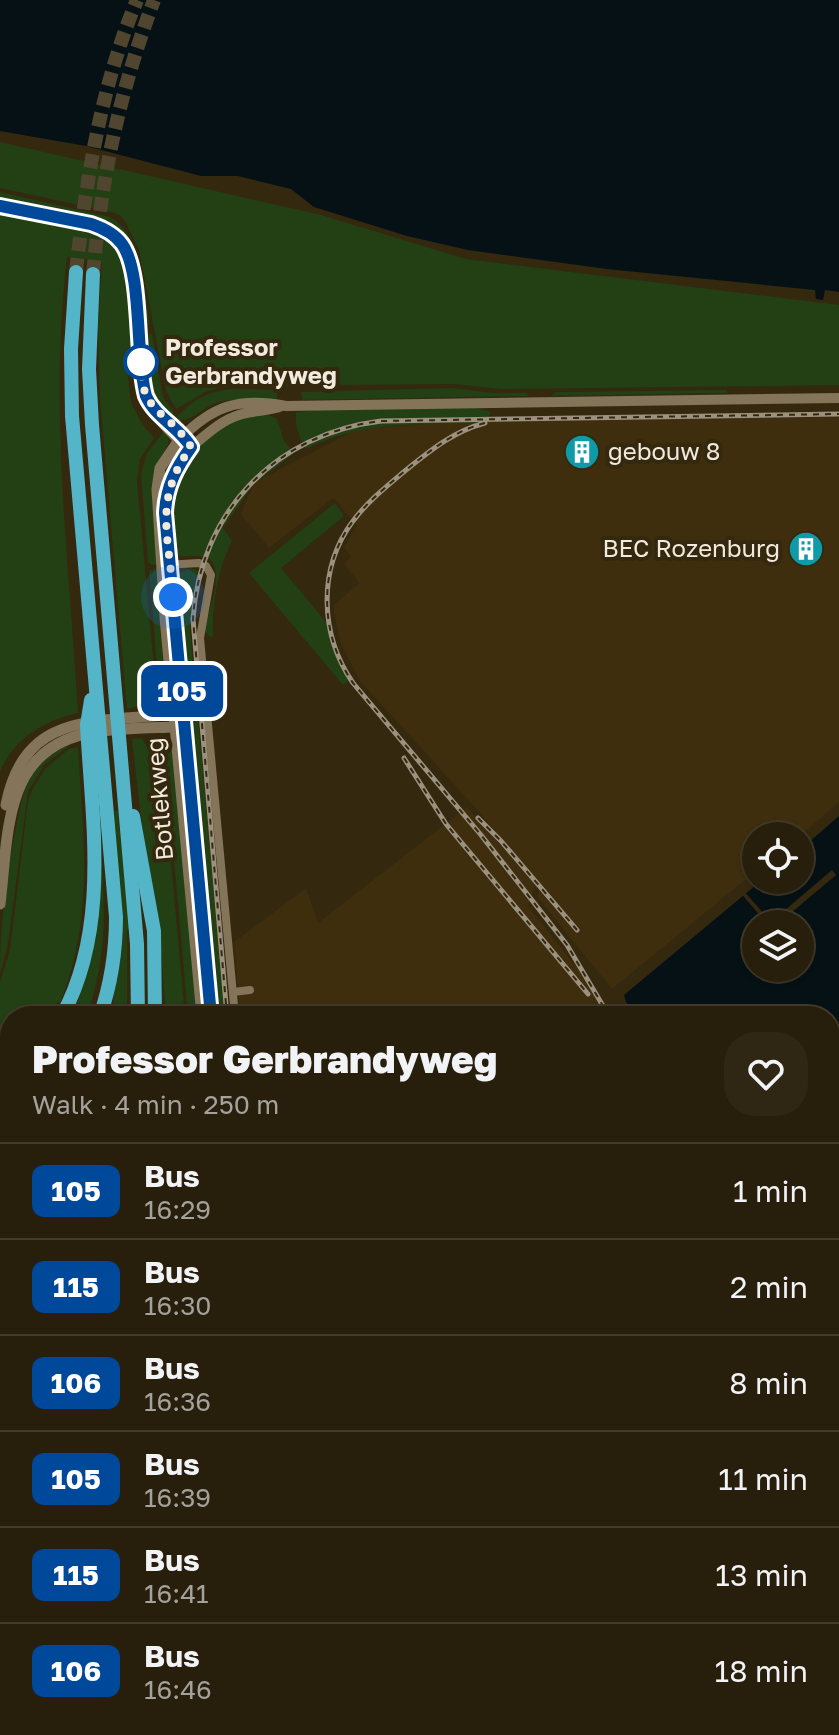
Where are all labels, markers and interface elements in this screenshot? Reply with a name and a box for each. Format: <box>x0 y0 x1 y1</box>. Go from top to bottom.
place label: Professor Gerbrandyweg <box>165 332 337 389</box>
marker: Professor Gerbrandyweg <box>124 345 158 379</box>
building icon: gebouw 8 <box>563 433 601 471</box>
place label: gebouw 8 <box>608 436 720 465</box>
building icon: BEC Rozenburg <box>787 530 825 568</box>
place label: BEC Rozenburg <box>603 533 780 562</box>
your location <box>153 577 193 617</box>
line badge: 105 <box>136 665 228 717</box>
text: 105 <box>157 674 207 707</box>
street label: Botlekweg <box>139 737 178 862</box>
map controls <box>742 822 814 982</box>
button: locate <box>742 822 814 894</box>
button: layers <box>742 910 814 982</box>
button: heart <box>724 1032 808 1116</box>
text: Professor Gerbrandyweg <box>32 1036 497 1081</box>
text: Walk · 4 min · 250 m <box>32 1089 279 1120</box>
text: Bus <box>144 1158 200 1194</box>
text: 1 min <box>733 1173 808 1209</box>
text: 105 <box>51 1174 101 1207</box>
text: 16:29 <box>144 1194 211 1225</box>
text: Bus <box>144 1254 200 1290</box>
text: 2 min <box>730 1269 808 1305</box>
text: 115 <box>53 1270 99 1303</box>
text: 16:30 <box>144 1290 211 1321</box>
text: Bus <box>144 1350 200 1386</box>
text: 8 min <box>729 1365 808 1401</box>
text: 106 <box>51 1366 101 1399</box>
text: 16:36 <box>144 1386 211 1417</box>
text: Bus <box>144 1446 200 1482</box>
text: 11 min <box>718 1461 808 1497</box>
text: 105 <box>51 1462 101 1495</box>
text: 16:39 <box>144 1482 211 1513</box>
text: Bus <box>144 1542 200 1578</box>
text: 13 min <box>715 1557 808 1593</box>
text: 115 <box>53 1558 99 1591</box>
text: 16:41 <box>144 1578 209 1609</box>
text: Bus <box>144 1638 200 1674</box>
text: 18 min <box>715 1653 808 1689</box>
text: 106 <box>51 1654 101 1687</box>
text: 16:46 <box>144 1674 212 1705</box>

